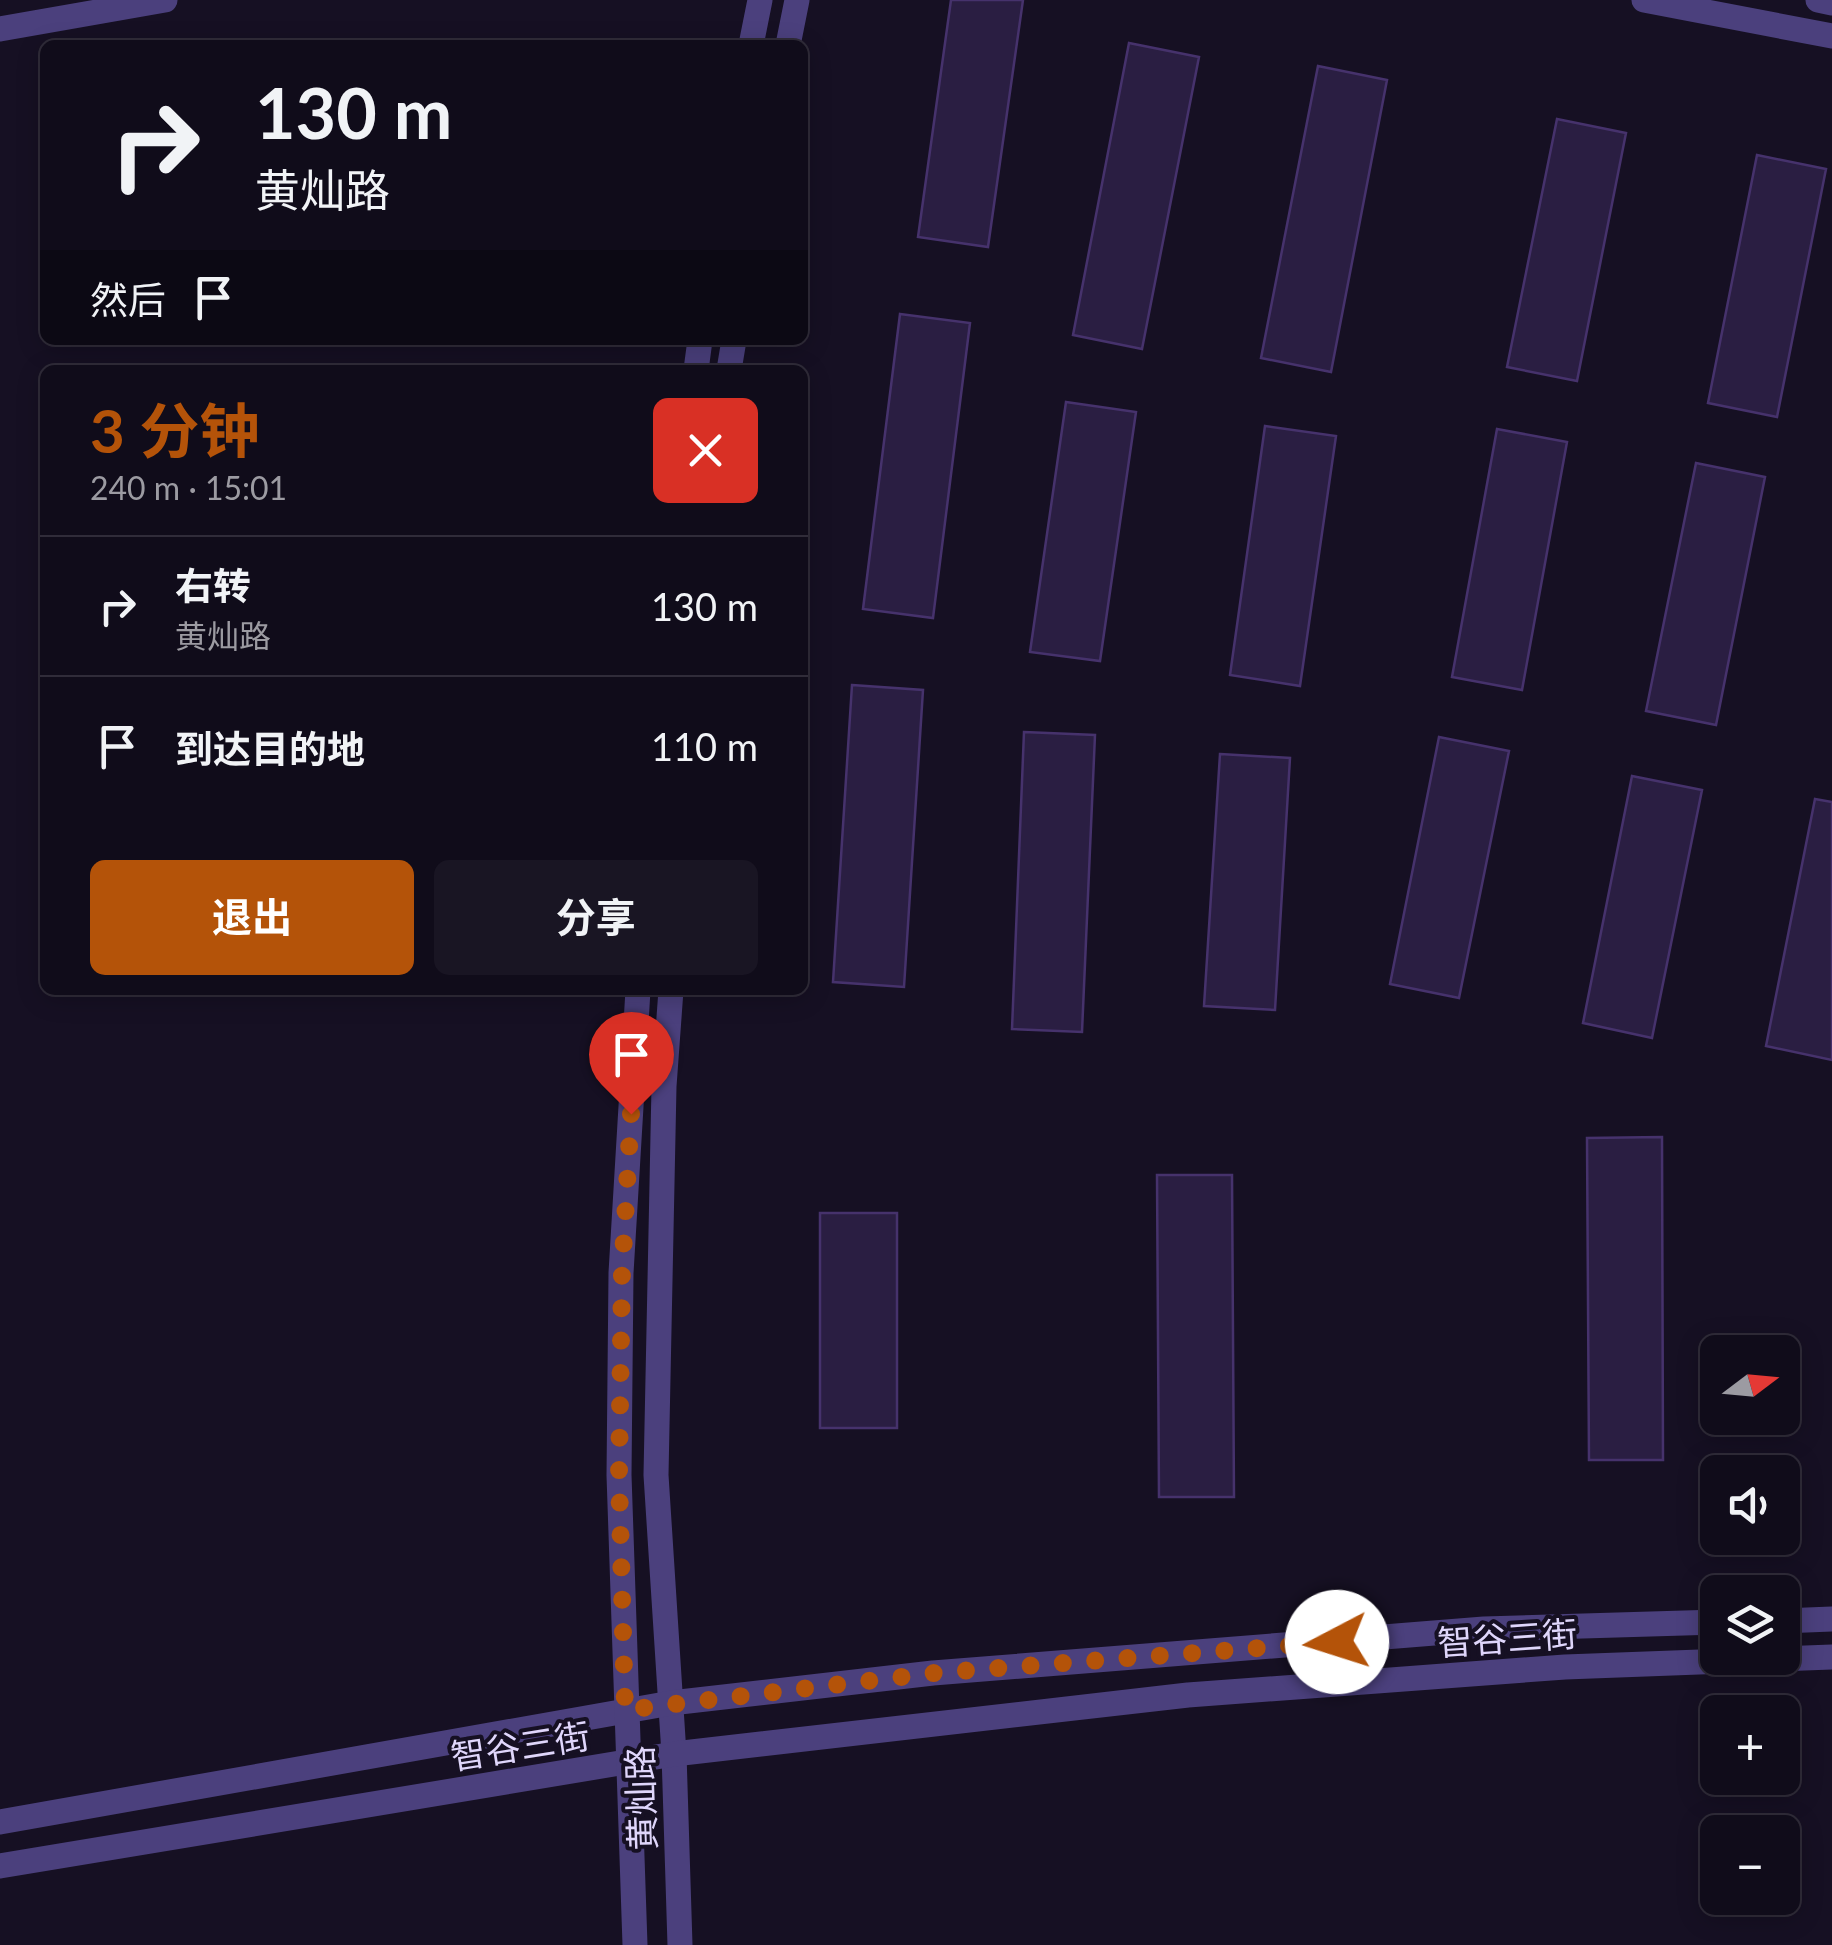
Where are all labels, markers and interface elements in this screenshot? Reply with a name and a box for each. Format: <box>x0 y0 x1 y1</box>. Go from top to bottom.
text: 130 m <box>255 70 452 154</box>
icon: right <box>90 80 220 210</box>
text: 黄灿路 <box>255 163 390 217</box>
icon: arrive <box>186 270 241 325</box>
text: 然后 <box>90 276 166 322</box>
text: 3 分钟 <box>90 394 259 466</box>
button: close <box>653 398 758 503</box>
text: 240 m · 15:01 <box>90 468 287 507</box>
text: 右转 <box>175 562 251 608</box>
icon: right <box>90 579 145 634</box>
text: 130 m <box>651 583 758 629</box>
text: 黄灿路 <box>175 616 271 655</box>
icon: arrive <box>90 719 145 774</box>
text: 110 m <box>651 723 758 769</box>
text: 到达目的地 <box>175 725 365 771</box>
button: 退出 <box>90 860 414 975</box>
button: 分享 <box>434 860 758 975</box>
pin <box>589 1012 674 1115</box>
icon: arrive <box>604 1027 659 1082</box>
north arrow <box>1700 1335 1800 1435</box>
map controls <box>1700 1335 1800 1915</box>
button: sound <box>1700 1455 1800 1555</box>
button: layers <box>1700 1575 1800 1675</box>
position arrow <box>1285 1590 1389 1694</box>
street label: 智谷三街 <box>1436 1611 1578 1663</box>
button: + <box>1700 1695 1800 1795</box>
street label: 智谷三街 <box>448 1713 592 1777</box>
street label: 黄灿路 <box>617 1745 663 1851</box>
button: − <box>1700 1815 1800 1915</box>

